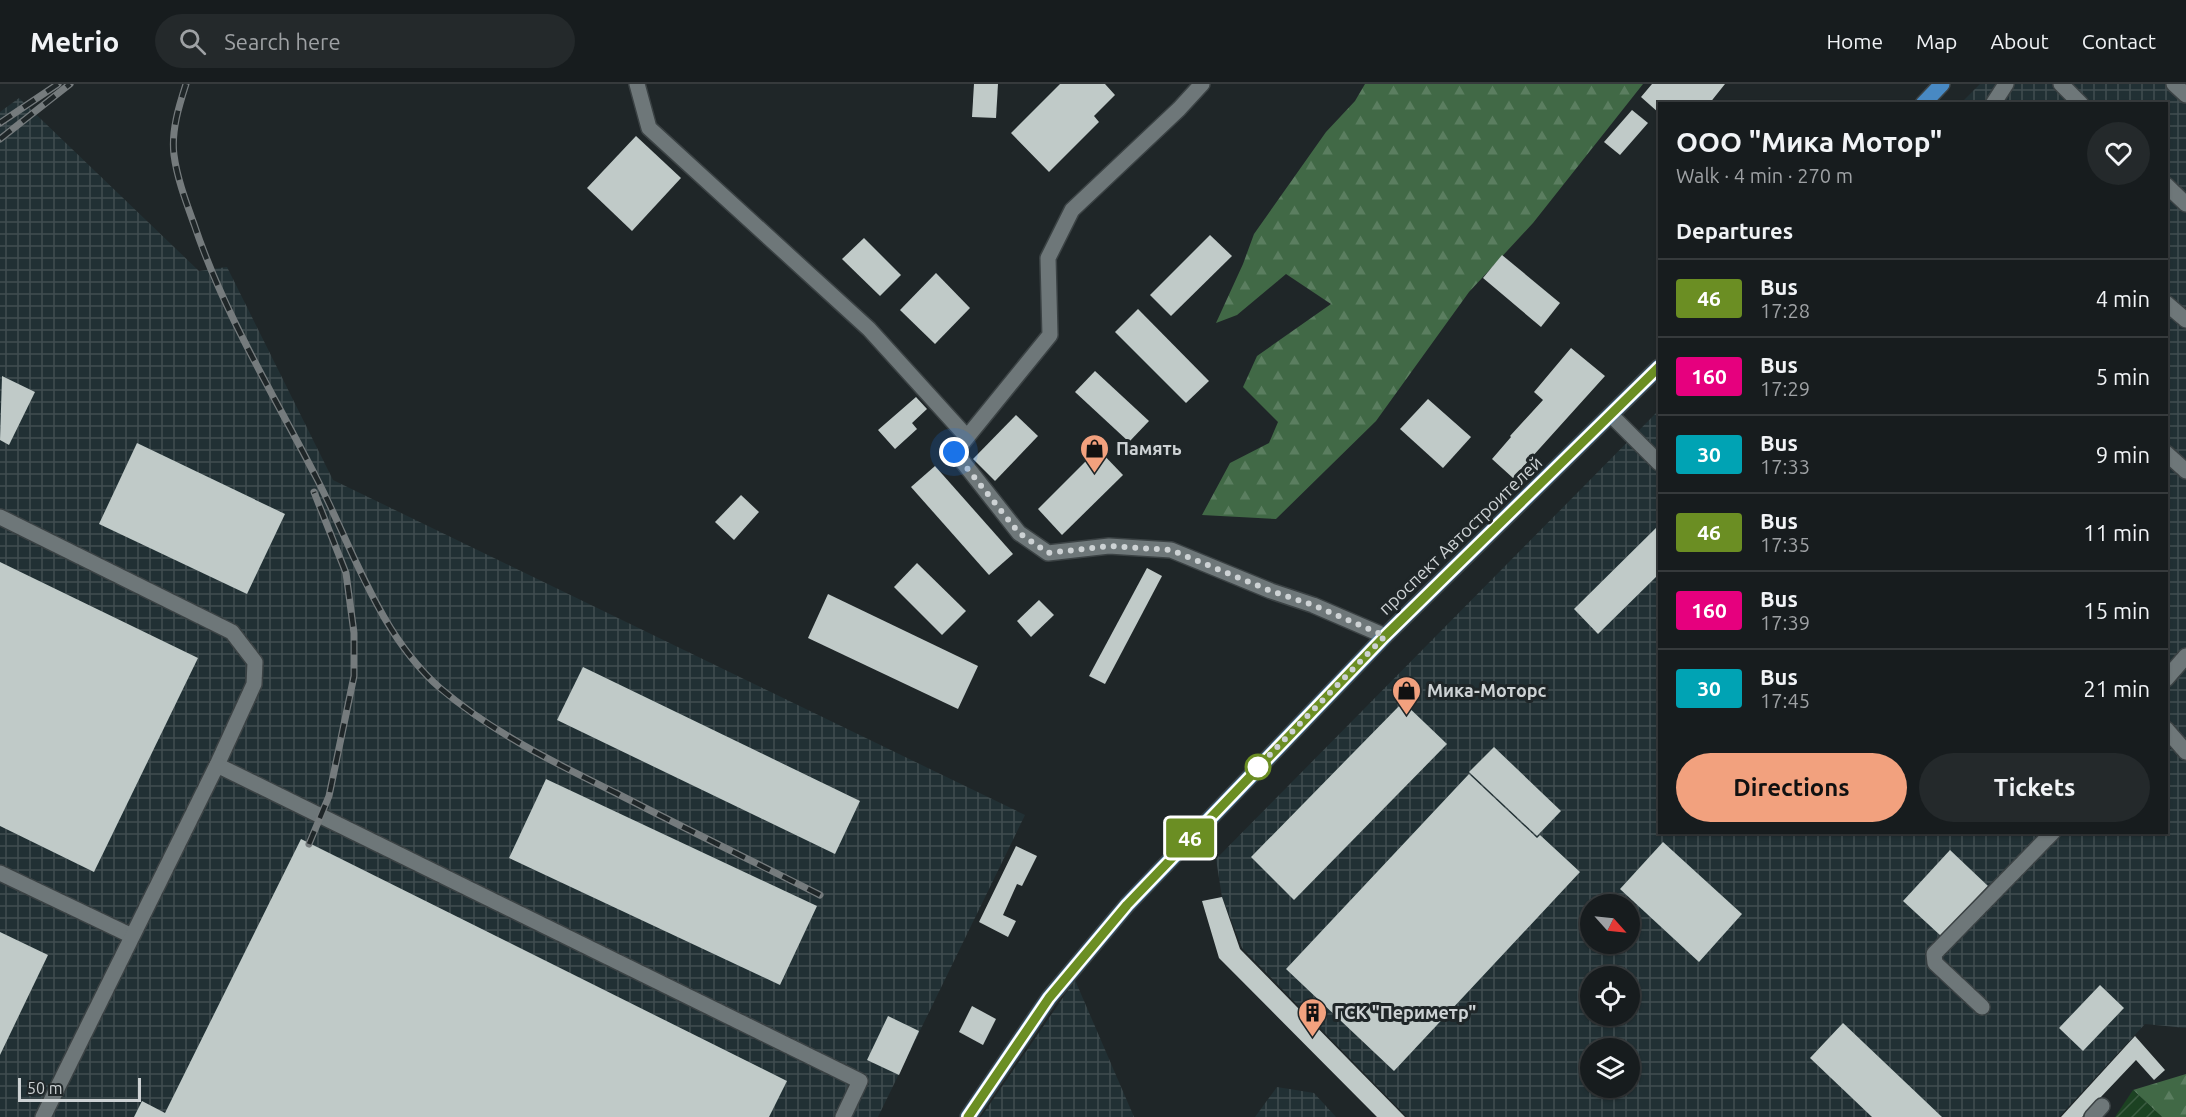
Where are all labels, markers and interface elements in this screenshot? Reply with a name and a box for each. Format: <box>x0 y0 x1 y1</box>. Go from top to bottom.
search box <box>155 14 575 68</box>
icon: search <box>176 25 209 58</box>
text: Metrio <box>30 26 119 57</box>
text: Search here <box>224 29 341 54</box>
text: Home <box>1826 29 1883 53</box>
text: Map <box>1916 29 1957 53</box>
text: About <box>1990 29 2049 53</box>
text: Contact <box>2082 29 2156 53</box>
button: heart <box>2087 122 2150 185</box>
text: ООО "Мика Мотор" <box>1676 126 1942 157</box>
text: Walk · 4 min · 270 m <box>1676 164 1853 187</box>
text: Departures <box>1676 218 1793 243</box>
text: Bus <box>1760 274 1798 299</box>
text: 46 <box>1697 286 1721 310</box>
text: 4 min <box>2096 286 2150 311</box>
text: 17:28 <box>1760 299 1810 322</box>
text: Bus <box>1760 352 1798 377</box>
text: 160 <box>1691 364 1727 388</box>
text: 5 min <box>2096 364 2150 389</box>
text: 17:29 <box>1760 377 1810 400</box>
text: Bus <box>1760 430 1798 455</box>
shop icon: Память <box>1079 432 1111 474</box>
your location <box>939 437 969 467</box>
place label: Память <box>1116 438 1182 458</box>
text: 30 <box>1697 442 1721 466</box>
text: 9 min <box>2096 442 2150 467</box>
street label: проспект Автостроителей <box>1374 452 1546 618</box>
text: 17:33 <box>1760 455 1810 478</box>
text: Bus <box>1760 508 1798 533</box>
text: 46 <box>1697 520 1721 544</box>
text: 11 min <box>2083 520 2150 545</box>
text: 17:35 <box>1760 533 1810 556</box>
text: Bus <box>1760 586 1798 611</box>
text: 160 <box>1691 598 1727 622</box>
text: 15 min <box>2083 598 2150 623</box>
text: 17:39 <box>1760 611 1810 634</box>
text: Bus <box>1760 664 1798 689</box>
shop icon: Мика-Моторс <box>1390 674 1422 716</box>
text: 30 <box>1697 676 1721 700</box>
text: 21 min <box>2083 676 2150 701</box>
place label: Мика-Моторс <box>1427 680 1547 700</box>
text: 17:45 <box>1760 689 1810 712</box>
button: Directions <box>1676 753 1907 822</box>
button: Tickets <box>1919 753 2150 822</box>
unlabelled marker <box>1245 754 1271 780</box>
line badge: 46 <box>1163 818 1217 858</box>
text: 46 <box>1178 826 1202 850</box>
north arrow <box>1580 894 1640 954</box>
map controls <box>1580 894 1640 1098</box>
button: locate <box>1580 966 1640 1026</box>
building icon: ГСК "Периметр" <box>1297 996 1329 1038</box>
place label: ГСК "Периметр" <box>1334 1002 1476 1022</box>
button: layers <box>1580 1038 1640 1098</box>
scale bar <box>18 1075 141 1102</box>
text: 50 m <box>27 1079 63 1097</box>

